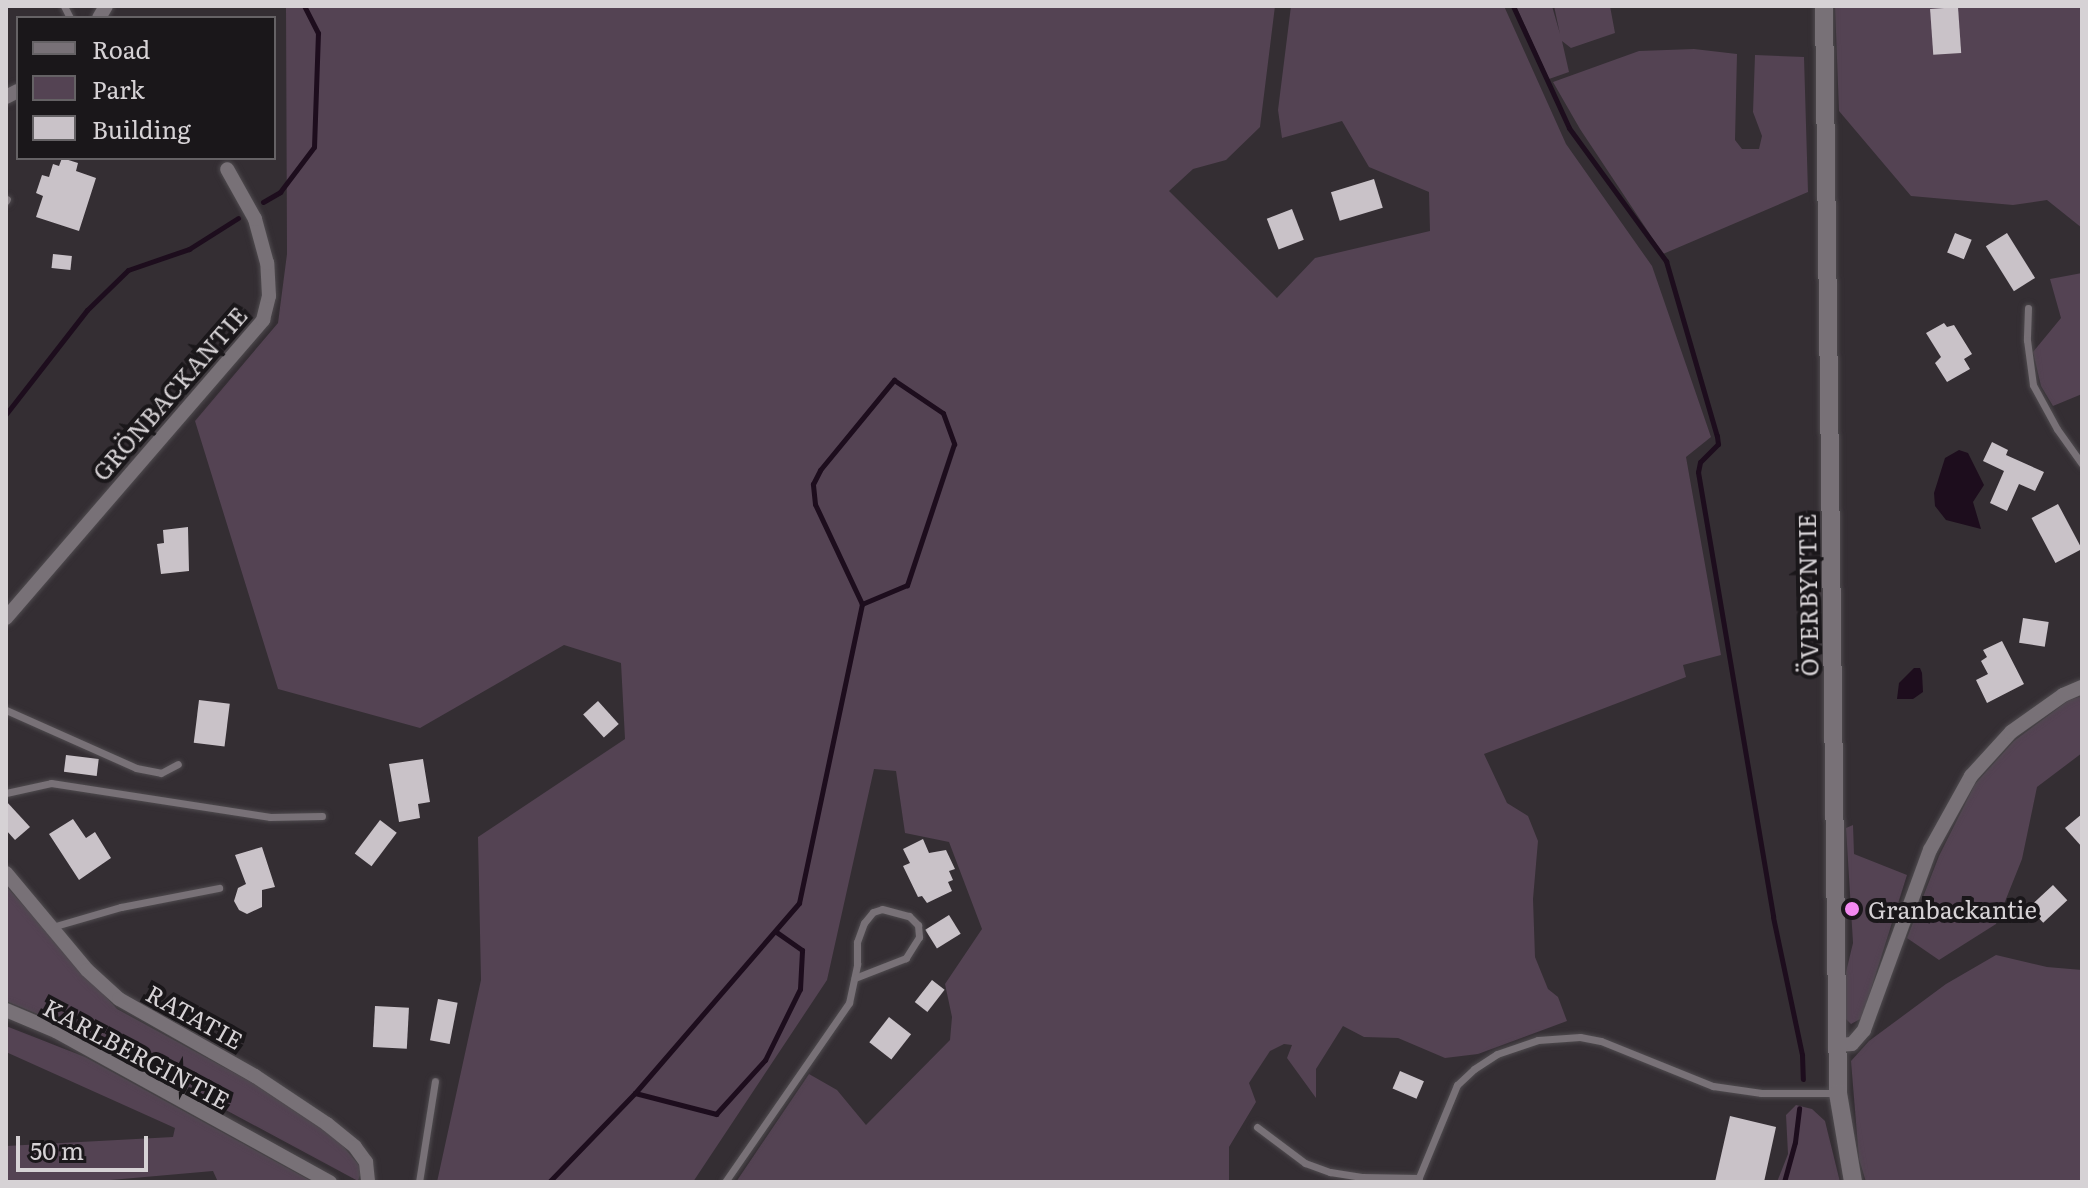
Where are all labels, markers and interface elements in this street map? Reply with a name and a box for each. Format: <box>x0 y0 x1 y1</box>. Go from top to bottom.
legend <box>16 16 276 160</box>
text: Road <box>92 31 150 66</box>
text: Park <box>92 71 145 106</box>
text: Building <box>92 111 191 146</box>
street label: GRÖNBACKANTIE <box>86 300 252 486</box>
street label: ÖVERBYNTIE <box>1791 513 1823 677</box>
place label: Granbackantie <box>1868 895 2037 923</box>
marker: Granbackantie <box>1843 900 1861 918</box>
street label: RATATIE <box>142 978 248 1054</box>
street label: KARLBERGINTIE <box>39 992 235 1114</box>
scale bar <box>20 1120 152 1170</box>
text: 50 m <box>30 1132 84 1167</box>

